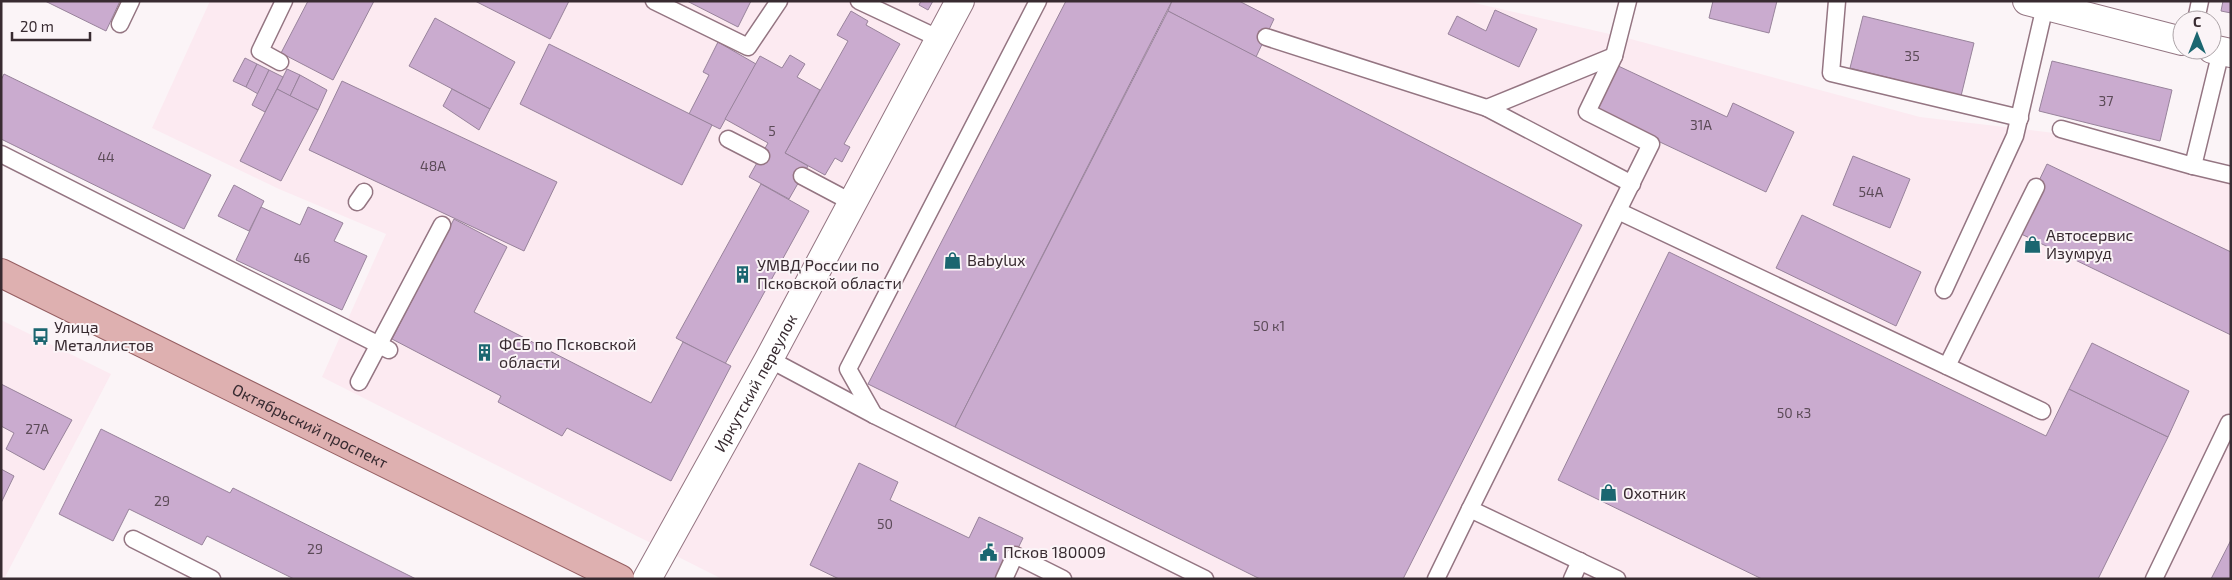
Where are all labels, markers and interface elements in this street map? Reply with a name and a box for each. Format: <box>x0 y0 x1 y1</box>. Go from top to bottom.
scale bar <box>12 10 90 42</box>
north arrow <box>2172 10 2222 60</box>
text: С <box>2193 13 2201 30</box>
text: 20 m <box>20 17 54 35</box>
house number: 35 <box>1904 47 1920 64</box>
house number: 37 <box>2099 92 2113 109</box>
house number: 31А <box>1690 116 1712 133</box>
house number: 5 <box>768 122 776 139</box>
house number: 44 <box>97 148 115 165</box>
house number: 48А <box>420 157 446 174</box>
house number: 54А <box>1859 183 1884 200</box>
place label: Автосервис Изумруд <box>2046 225 2134 263</box>
shop icon: Автосервис Изумруд <box>2022 234 2042 254</box>
house number: 46 <box>294 249 310 266</box>
shop icon: Babylux <box>943 250 963 270</box>
place label: Babylux <box>967 250 1026 269</box>
place label: УМВД России по Псковской области <box>757 255 902 292</box>
building icon: УМВД России по Псковской области <box>733 264 753 284</box>
street label: Иркутский переулок <box>709 310 801 455</box>
place label: Улица Металлистов <box>54 317 154 354</box>
house number: 50 к1 <box>1253 317 1285 334</box>
bus stop icon: Улица Металлистов <box>30 326 50 346</box>
place label: ФСБ по Псковской области <box>499 334 636 371</box>
building icon: ФСБ по Псковской области <box>475 343 495 363</box>
street label: Октябрьский проспект <box>230 379 392 472</box>
house number: 50 к3 <box>1777 404 1811 421</box>
house number: 27А <box>25 420 49 437</box>
shop icon: Охотник <box>1599 483 1619 503</box>
place label: Охотник <box>1623 483 1687 502</box>
house number: 29 <box>154 492 170 509</box>
house number: 50 <box>877 515 893 532</box>
house number: 29 <box>307 540 323 557</box>
public building icon: Псков 180009 <box>979 542 999 562</box>
place label: Псков 180009 <box>1003 542 1106 561</box>

